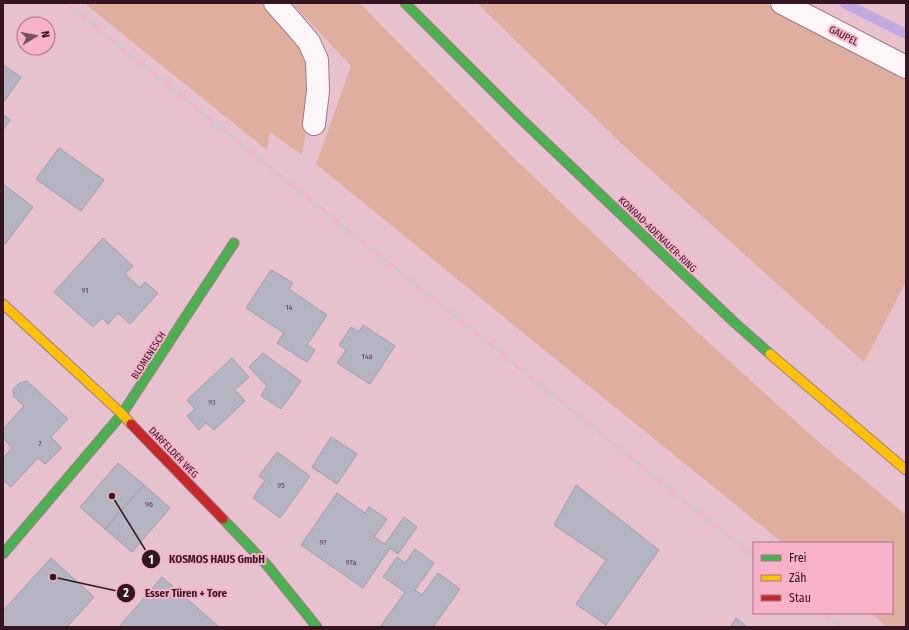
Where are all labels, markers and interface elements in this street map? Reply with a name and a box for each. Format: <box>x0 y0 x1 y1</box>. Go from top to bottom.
north arrow <box>16 16 56 56</box>
street label: GAUPEL <box>827 23 861 49</box>
text: N <box>38 30 52 39</box>
street label: KONRAD-ADENAUER-RING <box>616 194 699 275</box>
house number: 91 <box>82 286 88 295</box>
house number: 14 <box>286 303 293 312</box>
street label: BLOMENESCH <box>129 330 169 382</box>
house number: 14a <box>362 352 373 361</box>
house number: 93 <box>208 398 216 407</box>
street label: DARFELDER WEG <box>146 425 201 481</box>
house number: 7 <box>38 439 42 448</box>
house number: 95 <box>277 481 285 490</box>
house number: 96 <box>145 500 153 509</box>
house number: 97 <box>319 538 327 547</box>
legend <box>753 542 893 614</box>
callout: KOSMOS HAUS GmbH <box>141 548 273 571</box>
text: Frei <box>789 551 807 565</box>
text: 1 <box>148 553 154 567</box>
text: KOSMOS HAUS GmbH <box>169 553 265 566</box>
house number: 97a <box>346 558 356 567</box>
text: Zäh <box>789 571 807 585</box>
callout: Esser Türen + Tore <box>116 582 235 605</box>
text: 2 <box>122 586 129 600</box>
text: Esser Türen + Tore <box>145 587 228 600</box>
text: Stau <box>789 591 811 605</box>

